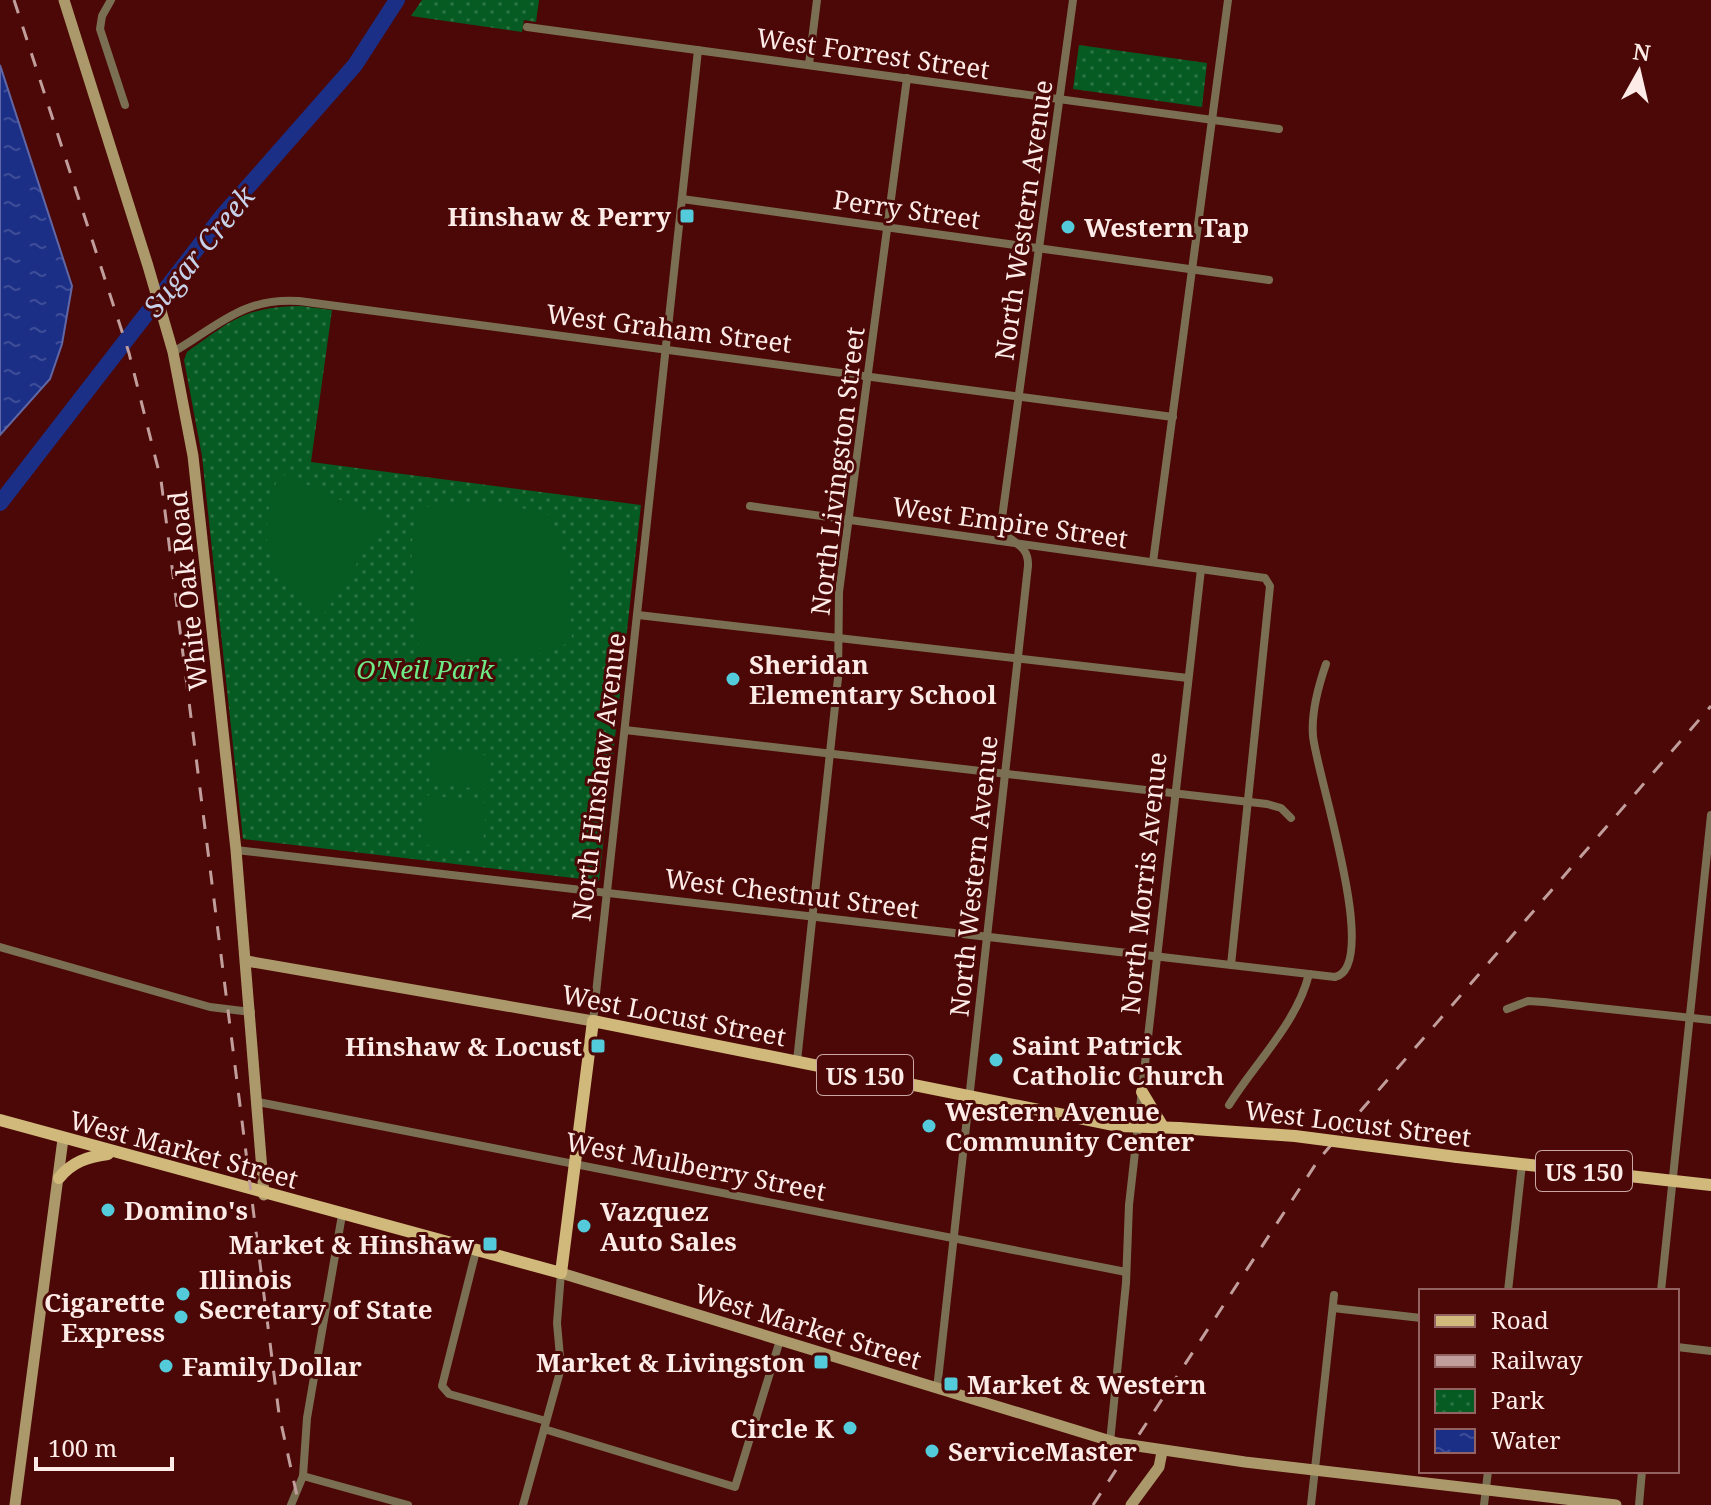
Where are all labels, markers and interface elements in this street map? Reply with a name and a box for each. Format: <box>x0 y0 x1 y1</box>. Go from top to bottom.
street label: West Forrest Street <box>754 19 992 87</box>
north arrow <box>1599 32 1679 112</box>
text: N <box>1631 35 1653 67</box>
street label: North Western Avenue <box>986 78 1060 362</box>
water label: Sugar Creek <box>134 177 263 324</box>
street label: Perry Street <box>831 181 983 237</box>
place label: Hinshaw & Perry <box>447 198 672 234</box>
marker: Hinshaw & Perry <box>678 207 696 225</box>
place label: Western Tap <box>1084 209 1249 245</box>
marker: Western Tap <box>1059 218 1077 236</box>
street label: West Graham Street <box>544 295 794 361</box>
street label: North Livingston Street <box>801 325 873 617</box>
street label: West Empire Street <box>890 488 1130 556</box>
street label: White Oak Road <box>159 489 215 693</box>
street label: North Hinshaw Avenue <box>562 631 634 923</box>
place label: Sheridan Elementary School <box>749 646 997 712</box>
park label: O'Neil Park <box>356 651 495 687</box>
marker: Sheridan Elementary School <box>724 670 742 688</box>
street label: North Western Avenue <box>940 734 1006 1018</box>
street label: North Morris Avenue <box>1111 750 1175 1016</box>
street label: West Chestnut Street <box>663 860 921 926</box>
street label: West Locust Street <box>559 976 789 1054</box>
place label: Saint Patrick Catholic Church <box>1012 1027 1224 1093</box>
place label: Hinshaw & Locust <box>345 1028 582 1064</box>
marker: Hinshaw & Locust <box>589 1037 607 1055</box>
marker: Saint Patrick Catholic Church <box>987 1051 1005 1069</box>
road number: US 150 <box>817 1055 913 1095</box>
street label: West Locust Street <box>1243 1091 1473 1155</box>
place label: Western Avenue Community Center <box>945 1093 1195 1159</box>
street label: West Market Street <box>66 1101 302 1197</box>
marker: Western Avenue Community Center <box>920 1117 938 1135</box>
street label: West Mulberry Street <box>563 1123 829 1209</box>
road number: US 150 <box>1536 1151 1632 1191</box>
place label: Domino's <box>124 1192 248 1228</box>
place label: Vazquez Auto Sales <box>600 1193 737 1259</box>
marker: Domino's <box>99 1201 117 1219</box>
marker: Vazquez Auto Sales <box>575 1217 593 1235</box>
place label: Market & Hinshaw <box>229 1226 475 1262</box>
marker: Market & Hinshaw <box>481 1235 499 1253</box>
place label: Illinois Secretary of State <box>199 1261 433 1327</box>
street label: West Market Street <box>690 1274 926 1378</box>
place label: Cigarette Express <box>44 1284 165 1350</box>
marker: Illinois Secretary of State <box>174 1285 192 1303</box>
legend <box>1419 1289 1679 1473</box>
text: Road <box>1491 1303 1549 1336</box>
marker: Cigarette Express <box>172 1308 190 1326</box>
text: Railway <box>1491 1343 1583 1376</box>
place label: Market & Livingston <box>536 1344 805 1380</box>
place label: Family Dollar <box>182 1348 362 1384</box>
marker: Market & Livingston <box>812 1353 830 1371</box>
marker: Family Dollar <box>157 1357 175 1375</box>
place label: Market & Western <box>967 1366 1207 1402</box>
marker: Market & Western <box>942 1375 960 1393</box>
text: Park <box>1491 1383 1545 1416</box>
place label: Circle K <box>730 1410 835 1446</box>
marker: Circle K <box>841 1419 859 1437</box>
scale bar <box>36 1421 172 1471</box>
text: Water <box>1491 1423 1561 1456</box>
text: 100 m <box>48 1431 117 1464</box>
place label: ServiceMaster <box>948 1433 1137 1469</box>
marker: ServiceMaster <box>923 1442 941 1460</box>

